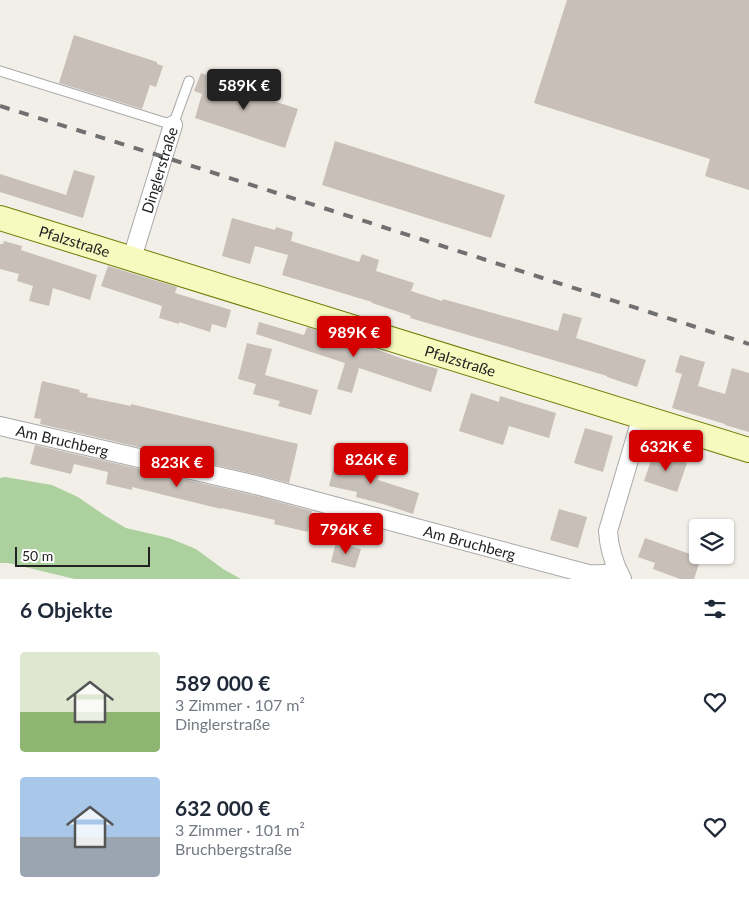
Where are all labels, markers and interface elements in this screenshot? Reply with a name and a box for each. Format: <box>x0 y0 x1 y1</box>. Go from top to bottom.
pin: 589K € <box>203 68 285 111</box>
text: 589K € <box>218 75 270 94</box>
street label: Dinglerstraße <box>137 125 181 215</box>
street label: Pfalzstraße <box>37 222 112 261</box>
pin: 989K € <box>313 316 395 358</box>
text: 989K € <box>328 322 380 341</box>
street label: Pfalzstraße <box>423 341 498 380</box>
street label: Am Bruchberg <box>14 421 111 460</box>
pin: 632K € <box>625 430 707 472</box>
text: 632K € <box>640 436 692 455</box>
pin: 826K € <box>330 442 412 485</box>
pin: 823K € <box>136 446 218 488</box>
text: 826K € <box>345 449 397 468</box>
text: 823K € <box>151 452 203 471</box>
pin: 796K € <box>305 512 387 555</box>
text: 796K € <box>320 519 372 538</box>
map controls <box>689 519 734 564</box>
button: layers <box>689 519 734 564</box>
street label: Am Bruchberg <box>422 521 518 563</box>
scale bar <box>15 544 150 567</box>
text: 50 m <box>22 547 53 564</box>
icon: filters <box>701 595 729 623</box>
text: 6 Objekte <box>20 597 113 622</box>
text: 589 000 € <box>175 670 270 695</box>
icon: home <box>60 672 120 732</box>
icon: heart <box>701 688 729 716</box>
text: 3 Zimmer · 107 m² <box>175 695 305 714</box>
text: Dinglerstraße <box>175 714 270 733</box>
text: 632 000 € <box>175 795 270 820</box>
icon: home <box>60 797 120 857</box>
icon: heart <box>701 813 729 841</box>
text: 3 Zimmer · 101 m² <box>175 820 305 839</box>
text: Bruchbergstraße <box>175 839 292 858</box>

